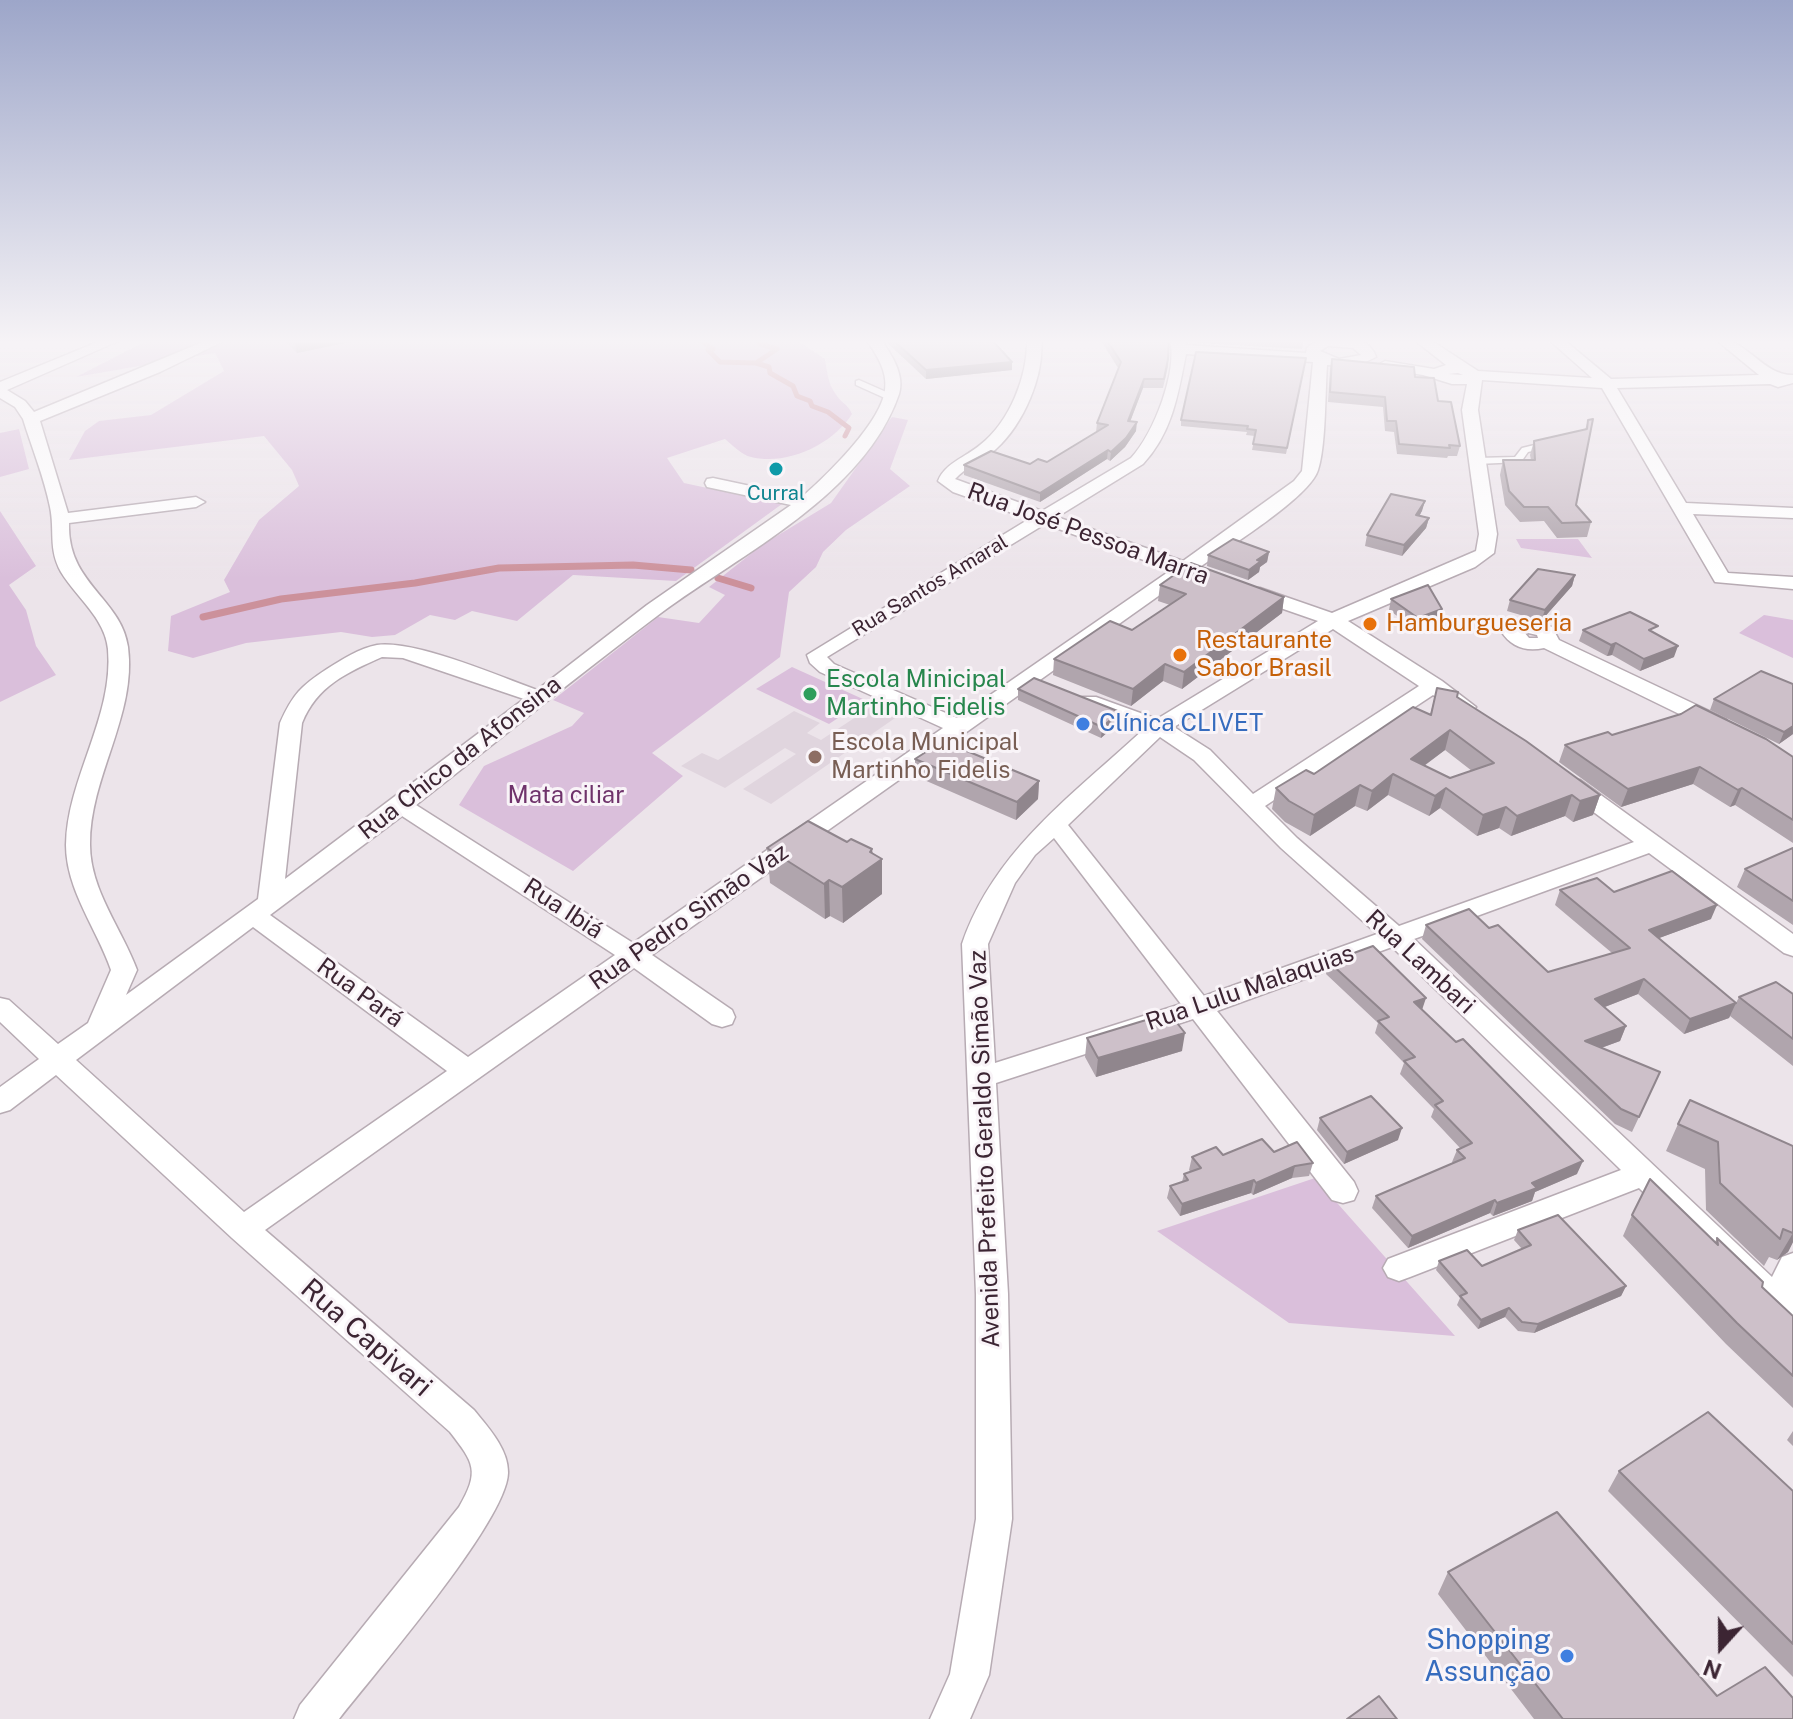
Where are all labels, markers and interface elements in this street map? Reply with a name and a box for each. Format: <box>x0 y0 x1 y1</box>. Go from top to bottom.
marker: Curral <box>767 460 785 478</box>
street label: Rua José Pessoa Marra <box>963 477 1213 591</box>
place label: Curral <box>747 482 805 506</box>
street label: Rua Santos Amaral <box>848 530 1012 642</box>
place label: Hamburgueseria <box>1386 610 1572 638</box>
marker: Hamburgueseria <box>1361 615 1379 633</box>
place label: Restaurante Sabor Brasil <box>1196 627 1332 683</box>
marker: Restaurante Sabor Brasil <box>1171 646 1189 664</box>
place label: Escola Minicipal Martinho Fidelis <box>826 666 1006 722</box>
street label: Rua Chico da Afonsina <box>353 670 567 846</box>
marker: Escola Minicipal Martinho Fidelis <box>801 685 819 703</box>
place label: Clínica CLIVET <box>1099 710 1263 738</box>
marker: Clínica CLIVET <box>1074 715 1092 733</box>
place label: Escola Municipal Martinho Fidelis <box>831 729 1019 785</box>
marker: Escola Municipal Martinho Fidelis <box>806 748 824 766</box>
park label: Mata ciliar <box>507 782 625 810</box>
street label: Rua Pedro Simão Vaz <box>584 837 794 997</box>
street label: Rua Ibiá <box>518 873 608 945</box>
street label: Rua Lambari <box>1359 904 1481 1020</box>
street label: Rua Lulu Malaquias <box>1142 939 1358 1037</box>
street label: Avenida Prefeito Geraldo Simão Vaz <box>964 949 1006 1349</box>
street label: Rua Pará <box>311 952 409 1034</box>
street label: Rua Capivari <box>294 1272 438 1404</box>
north arrow <box>1681 1607 1761 1687</box>
place label: Shopping Assunção <box>1424 1623 1551 1689</box>
marker: Shopping Assunção <box>1558 1647 1576 1665</box>
text: N <box>1700 1654 1725 1685</box>

